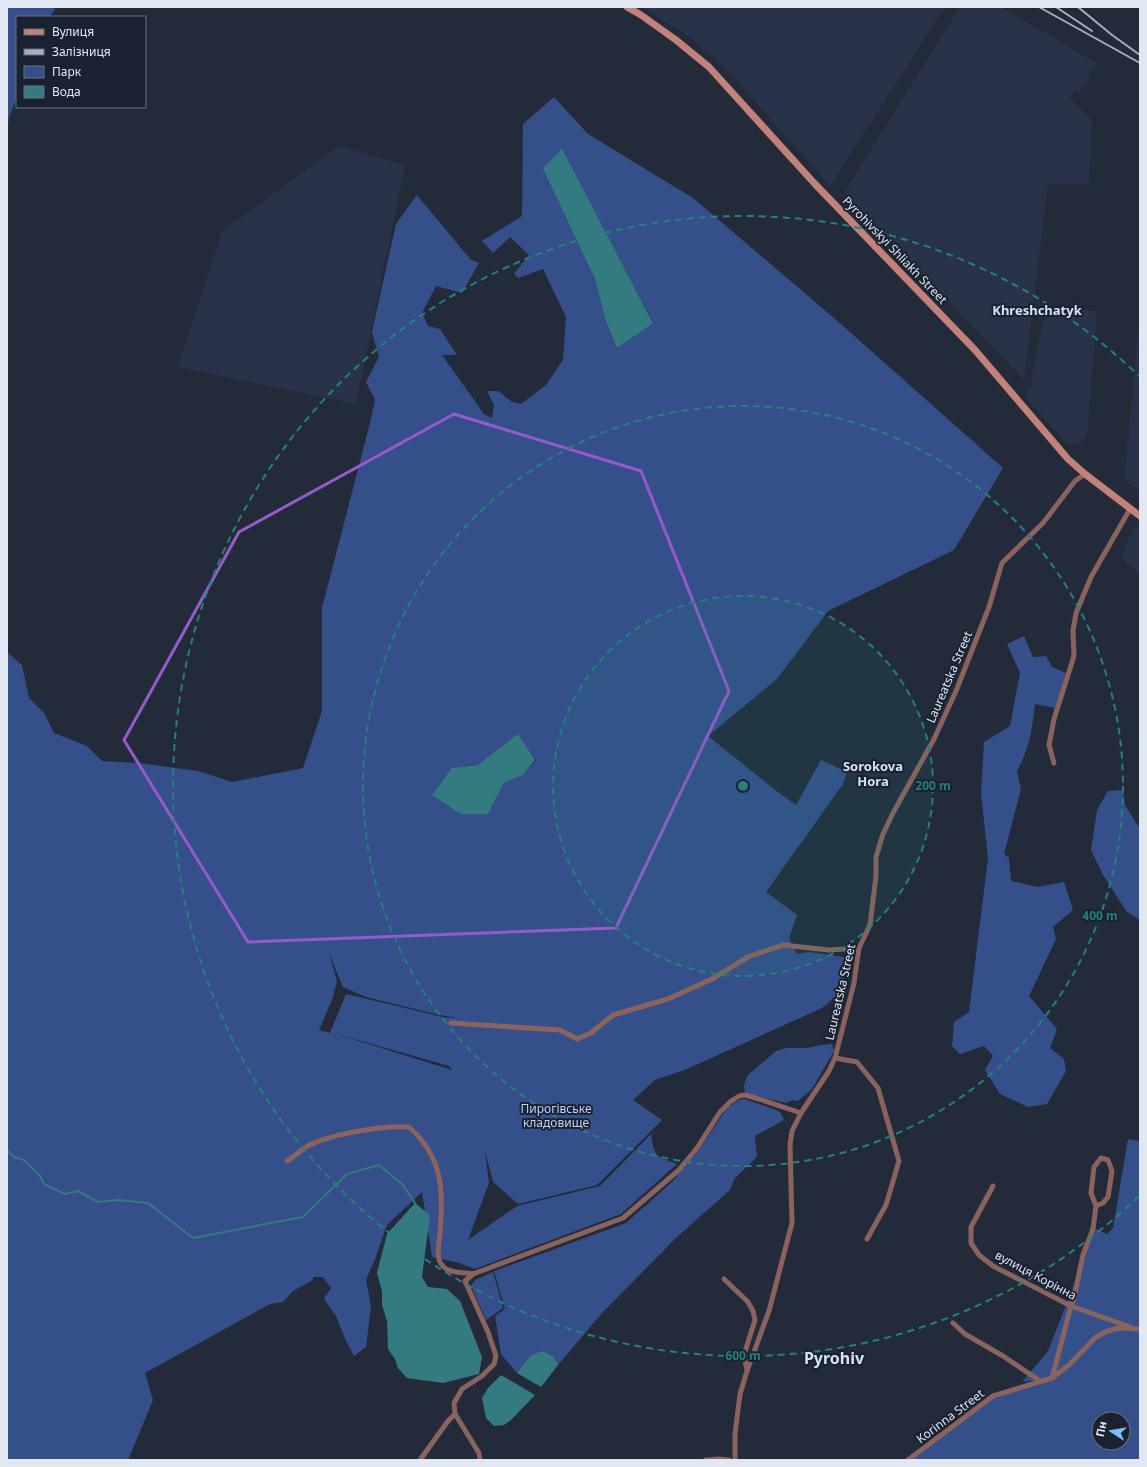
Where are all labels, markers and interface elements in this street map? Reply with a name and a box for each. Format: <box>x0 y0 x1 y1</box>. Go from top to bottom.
legend <box>16 16 146 108</box>
text: Вулиця <box>52 23 94 40</box>
text: Залізниця <box>52 43 111 60</box>
text: Парк <box>52 63 82 80</box>
text: Вода <box>52 83 81 100</box>
street label: Pyrohivskyi Shliakh Street <box>839 192 952 308</box>
district label: Khreshchatyk <box>992 301 1083 319</box>
street label: Laureatska Street <box>922 628 976 726</box>
district label: Sorokova Hora <box>843 757 903 790</box>
text: 200 m <box>915 777 951 794</box>
centre of rings <box>736 779 750 793</box>
text: 400 m <box>1082 907 1118 924</box>
street label: Laureatska Street <box>821 941 860 1042</box>
park label: Пирогівське кладовище <box>521 1100 592 1131</box>
street label: вулиця Корінна <box>992 1246 1080 1304</box>
text: 600 m <box>725 1347 761 1364</box>
district label: Pyrohiv <box>804 1347 865 1369</box>
street label: Korinna Street <box>913 1384 988 1447</box>
north arrow <box>1091 1411 1131 1451</box>
text: Пн <box>1092 1420 1110 1438</box>

